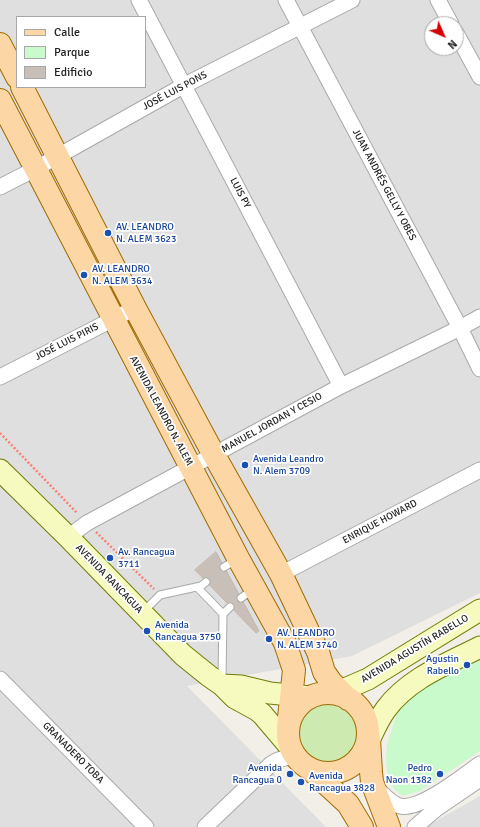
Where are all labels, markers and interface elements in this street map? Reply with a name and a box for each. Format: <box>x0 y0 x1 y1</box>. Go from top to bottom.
legend <box>16 16 146 88</box>
north arrow <box>424 16 464 56</box>
text: Calle <box>54 25 80 40</box>
text: N <box>445 37 459 51</box>
text: Parque <box>54 45 90 60</box>
text: Edificio <box>54 65 92 80</box>
street label: JOSÉ LUIS PONS <box>141 69 209 113</box>
street label: JUAN ANDRÉS GELLY Y OBES <box>349 127 419 243</box>
street label: LUIS PY <box>227 176 253 210</box>
place label: AV. LEANDRO N. ALEM 3623 <box>116 221 176 244</box>
marker: AV. LEANDRO N. ALEM 3623 <box>103 228 113 238</box>
place label: AV. LEANDRO N. ALEM 3634 <box>92 263 152 286</box>
marker: AV. LEANDRO N. ALEM 3634 <box>79 270 89 280</box>
street label: JOSÉ LUIS PIRIS <box>33 321 101 363</box>
street label: AVENIDA LEANDRO N. ALEM <box>127 354 195 468</box>
street label: MANUEL JORDAN Y CESIO <box>220 390 324 456</box>
place label: Avenida Leandro N. Alem 3709 <box>253 453 324 476</box>
marker: Avenida Leandro N. Alem 3709 <box>240 460 250 470</box>
street label: ENRIQUE HOWARD <box>341 497 419 547</box>
street label: AVENIDA RANCAGUA <box>73 542 145 616</box>
place label: Av. Rancagua 3711 <box>118 546 175 570</box>
marker: Av. Rancagua 3711 <box>105 553 115 563</box>
street label: AVENIDA AGUSTÍN RABELLO <box>359 612 471 686</box>
place label: Avenida Rancagua 3750 <box>155 619 221 642</box>
marker: Avenida Rancagua 3750 <box>142 626 152 636</box>
place label: AV. LEANDRO N. ALEM 3740 <box>277 627 337 650</box>
marker: AV. LEANDRO N. ALEM 3740 <box>264 634 274 644</box>
place label: Agustin Rabello <box>426 653 459 676</box>
marker: Agustin Rabello <box>462 660 472 670</box>
street label: GRANADERO TOBA <box>40 720 106 786</box>
place label: Avenida Rancagua 0 <box>232 762 282 786</box>
place label: Pedro Naon 1382 <box>386 762 432 786</box>
marker: Avenida Rancagua 0 <box>285 769 295 779</box>
marker: Pedro Naon 1382 <box>435 769 445 779</box>
place label: Avenida Rancagua 3828 <box>309 770 375 794</box>
marker: Avenida Rancagua 3828 <box>296 777 306 787</box>

